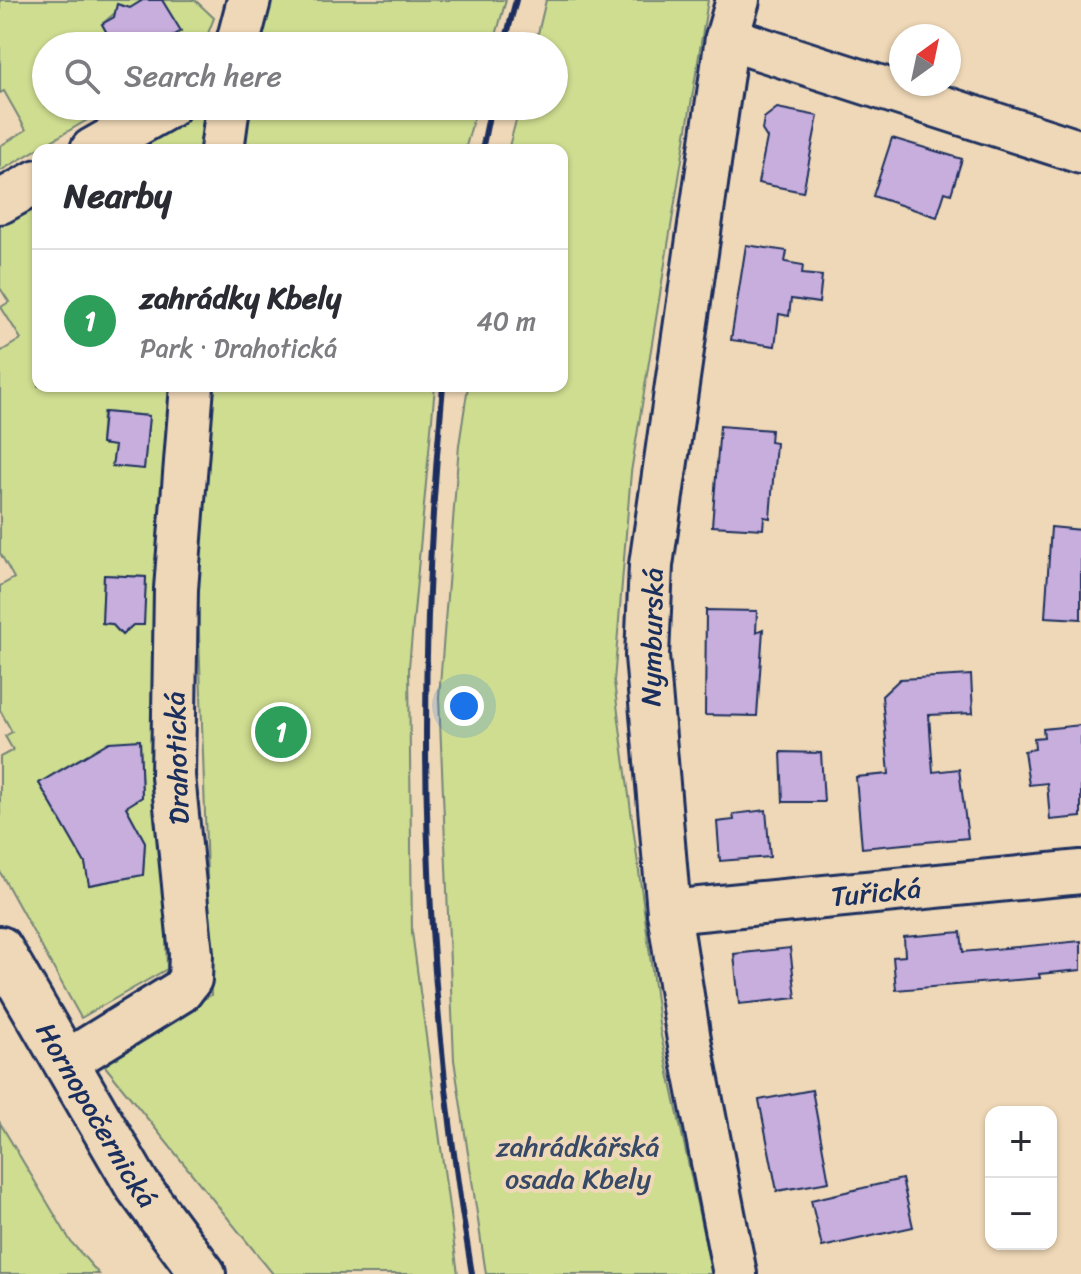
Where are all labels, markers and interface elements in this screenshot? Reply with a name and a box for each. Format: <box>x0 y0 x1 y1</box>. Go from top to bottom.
north arrow <box>889 24 961 96</box>
search box <box>32 32 568 120</box>
text: Search here <box>124 49 282 103</box>
icon: search <box>60 54 104 98</box>
text: Nearby <box>64 166 172 226</box>
text: zahrádky Kbely <box>140 271 341 325</box>
text: 1 <box>84 298 96 344</box>
text: 40 m <box>477 298 536 344</box>
text: Park · Drahotická <box>140 325 337 371</box>
street label: Nymburská <box>626 567 678 707</box>
your location <box>444 686 484 726</box>
street label: Drahotická <box>150 691 204 825</box>
pin: 1 <box>255 702 307 762</box>
street label: Tuřická <box>829 863 923 921</box>
street label: Hornopočernická <box>23 1012 171 1219</box>
map controls <box>985 1106 1057 1250</box>
button: + <box>985 1106 1057 1178</box>
park label: zahrádkářská osada Kbely <box>495 1122 660 1203</box>
button: − <box>985 1178 1057 1250</box>

